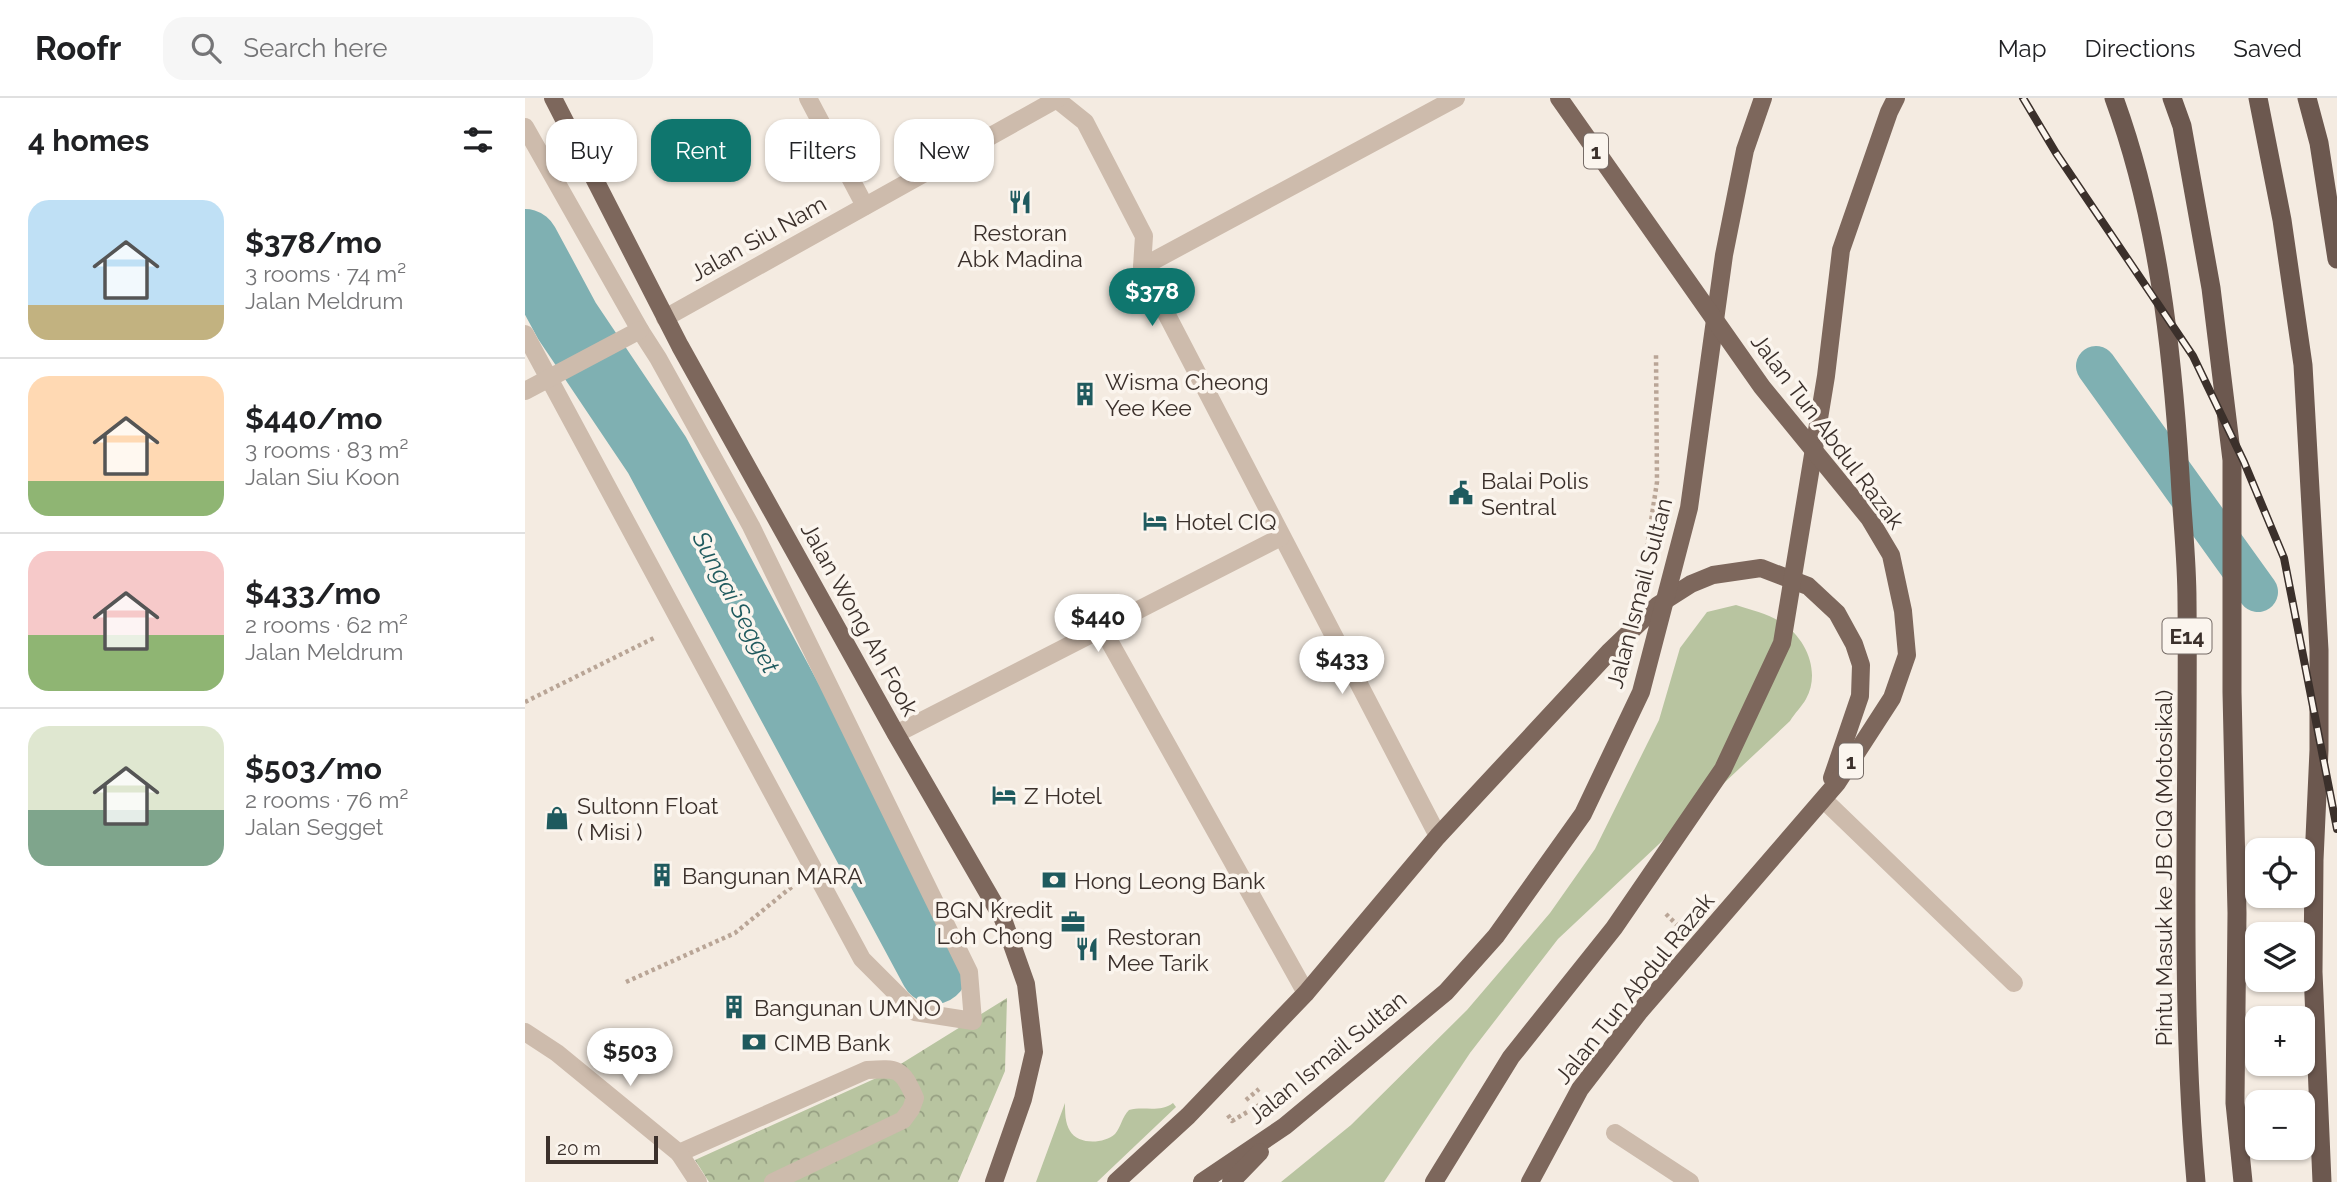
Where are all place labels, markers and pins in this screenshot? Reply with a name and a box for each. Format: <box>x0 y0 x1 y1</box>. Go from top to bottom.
restaurant icon: Restoran Abk Madina <box>1006 188 1034 216</box>
place label: Restoran Abk Madina <box>957 219 1083 272</box>
pin: $378 <box>1111 268 1193 328</box>
place label: Wisma Cheong Yee Kee <box>1105 368 1269 421</box>
building icon: Wisma Cheong Yee Kee <box>1071 380 1099 408</box>
place label: Balai Polis Sentral <box>1481 467 1589 520</box>
public building icon: Balai Polis Sentral <box>1447 479 1475 507</box>
hotel icon: Hotel CIQ <box>1141 507 1169 535</box>
place label: Hotel CIQ <box>1175 508 1276 535</box>
pin: $440 <box>1057 594 1139 654</box>
pin: $433 <box>1301 636 1383 696</box>
hotel icon: Z Hotel <box>990 781 1018 809</box>
place label: Z Hotel <box>1024 782 1103 809</box>
place label: Sultonn Float ( Misi ) <box>577 792 719 845</box>
shop icon: Sultonn Float ( Misi ) <box>543 804 571 832</box>
building icon: Bangunan MARA <box>648 861 676 889</box>
place label: Bangunan MARA <box>682 862 863 889</box>
bank icon: Hong Leong Bank <box>1040 866 1068 894</box>
place label: Hong Leong Bank <box>1074 867 1265 894</box>
place label: BGN Kredit Loh Chong <box>935 896 1053 949</box>
office icon: BGN Kredit Loh Chong <box>1059 908 1087 936</box>
place label: Restoran Mee Tarik <box>1107 923 1209 976</box>
restaurant icon: Restoran Mee Tarik <box>1073 935 1101 963</box>
building icon: Bangunan UMNO <box>720 993 748 1021</box>
place label: Bangunan UMNO <box>754 994 941 1021</box>
pin: $503 <box>589 1028 671 1088</box>
bank icon: CIMB Bank <box>740 1028 768 1056</box>
place label: CIMB Bank <box>774 1029 890 1056</box>

